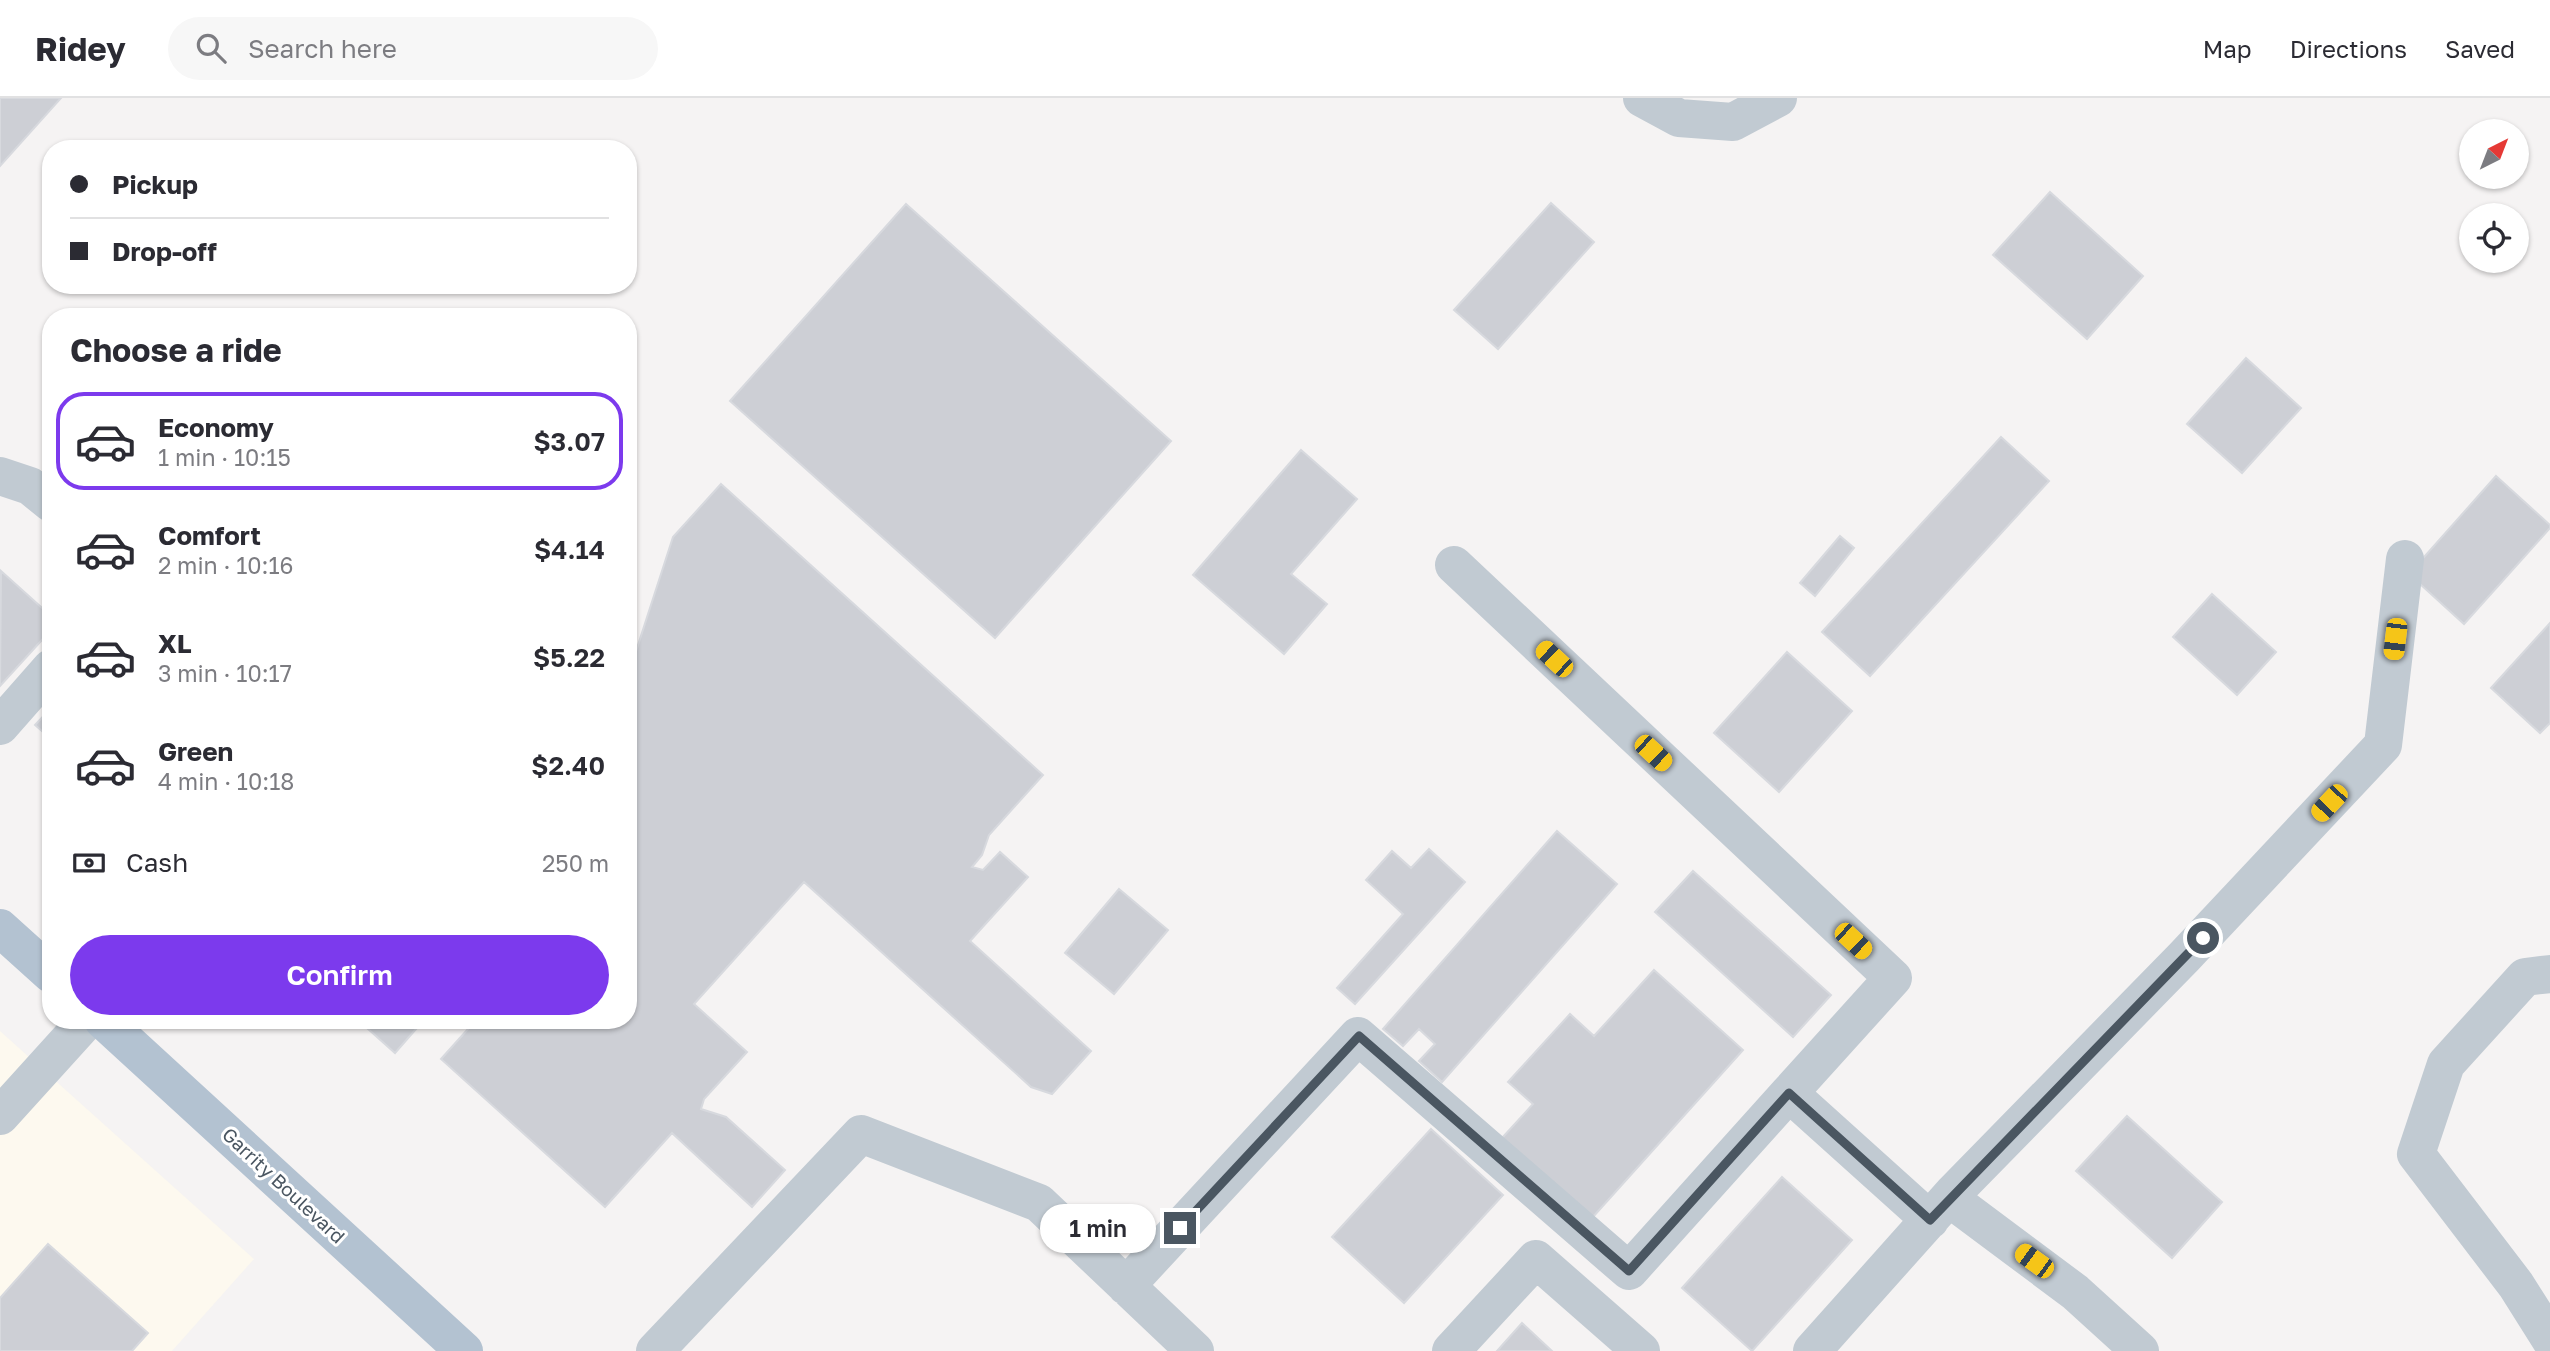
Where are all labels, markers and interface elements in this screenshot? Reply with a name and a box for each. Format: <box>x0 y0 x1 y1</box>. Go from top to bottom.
search box <box>168 17 658 80</box>
text: Ridey <box>35 29 126 68</box>
icon: search <box>192 29 230 67</box>
text: Search here <box>248 33 397 64</box>
text: Map <box>2203 34 2252 63</box>
text: Directions <box>2290 34 2407 63</box>
text: Saved <box>2445 34 2515 63</box>
north arrow <box>2459 119 2529 189</box>
map controls <box>2459 119 2529 273</box>
text: Pickup <box>112 169 198 200</box>
button: locate <box>2459 203 2529 273</box>
text: Drop-off <box>112 236 217 267</box>
text: Choose a ride <box>70 331 282 369</box>
icon: car <box>74 410 137 473</box>
text: Economy <box>158 412 274 443</box>
text: $3.07 <box>533 426 605 457</box>
text: 1 min · 10:15 <box>158 443 291 471</box>
icon: car <box>74 518 137 581</box>
text: Comfort <box>158 520 261 551</box>
text: $4.14 <box>534 534 605 565</box>
text: 2 min · 10:16 <box>158 551 294 579</box>
car <box>2383 617 2408 661</box>
icon: car <box>74 626 137 689</box>
text: XL <box>158 628 192 659</box>
car <box>1532 637 1577 681</box>
text: $5.22 <box>533 642 605 673</box>
text: 3 min · 10:17 <box>158 659 292 687</box>
car <box>1631 731 1676 775</box>
icon: car <box>74 734 137 797</box>
text: Green <box>158 736 233 767</box>
text: $2.40 <box>531 750 605 781</box>
text: 4 min · 10:18 <box>158 767 294 795</box>
car <box>2307 780 2352 826</box>
icon: cash <box>70 844 108 882</box>
text: Cash <box>126 847 188 878</box>
text: 250 m <box>542 849 609 877</box>
car <box>1831 919 1876 963</box>
route start <box>2187 922 2219 954</box>
button: Confirm <box>70 935 609 1015</box>
street label: Garrity Boulevard <box>218 1122 350 1248</box>
callout: 1 min <box>1040 1204 1156 1252</box>
route end <box>1164 1212 1196 1244</box>
text: 1 min <box>1069 1214 1127 1242</box>
car <box>2011 1240 2058 1282</box>

